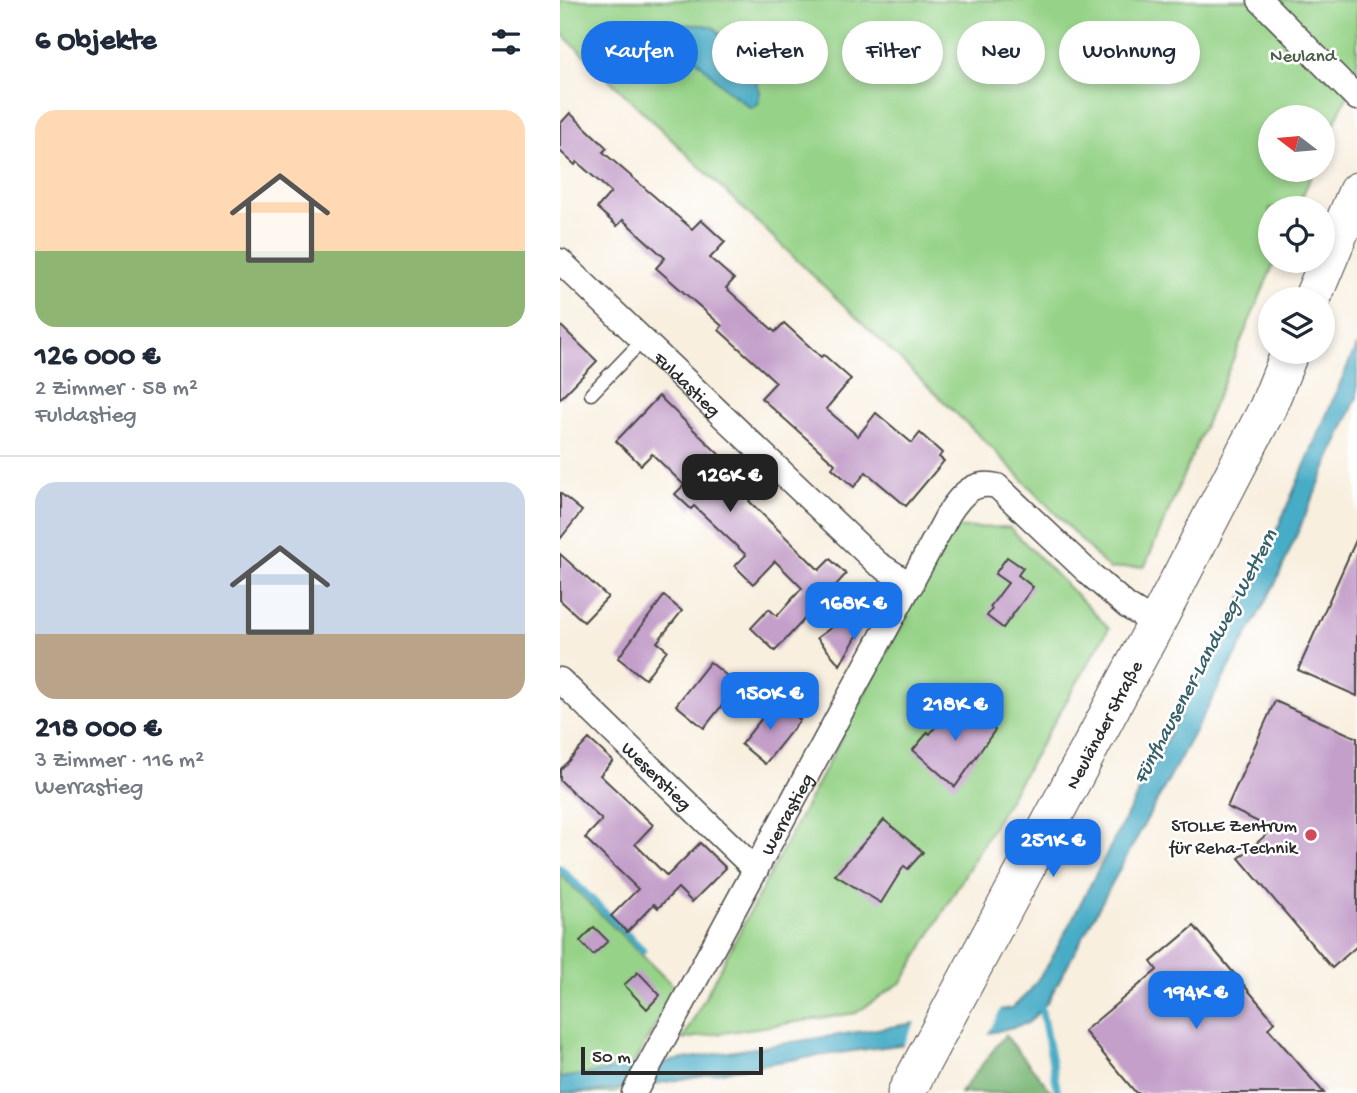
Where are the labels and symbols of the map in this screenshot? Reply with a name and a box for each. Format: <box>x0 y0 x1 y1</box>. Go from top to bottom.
park label: Neuland <box>1270 46 1338 69</box>
north arrow <box>1258 105 1335 182</box>
street label: Fuldastieg <box>647 348 724 423</box>
pin: 126K € <box>673 454 787 514</box>
water label: Fünfhausener-Landweg-Wettern <box>1129 525 1285 789</box>
pin: 168K € <box>797 582 911 642</box>
street label: Neuländer Straße <box>1062 657 1149 794</box>
pin: 150K € <box>713 672 827 732</box>
pin: 218K € <box>898 684 1012 743</box>
street label: Weserstieg <box>615 738 695 817</box>
street label: Werrastieg <box>757 770 820 860</box>
place label: STOLLE Zentrum für Reha-Technik <box>1168 816 1299 861</box>
pin: 251K € <box>996 820 1110 879</box>
marker: STOLLE Zentrum für Reha-Technik <box>1303 827 1319 843</box>
pin: 194K € <box>1139 972 1253 1031</box>
scale bar <box>581 1044 763 1076</box>

